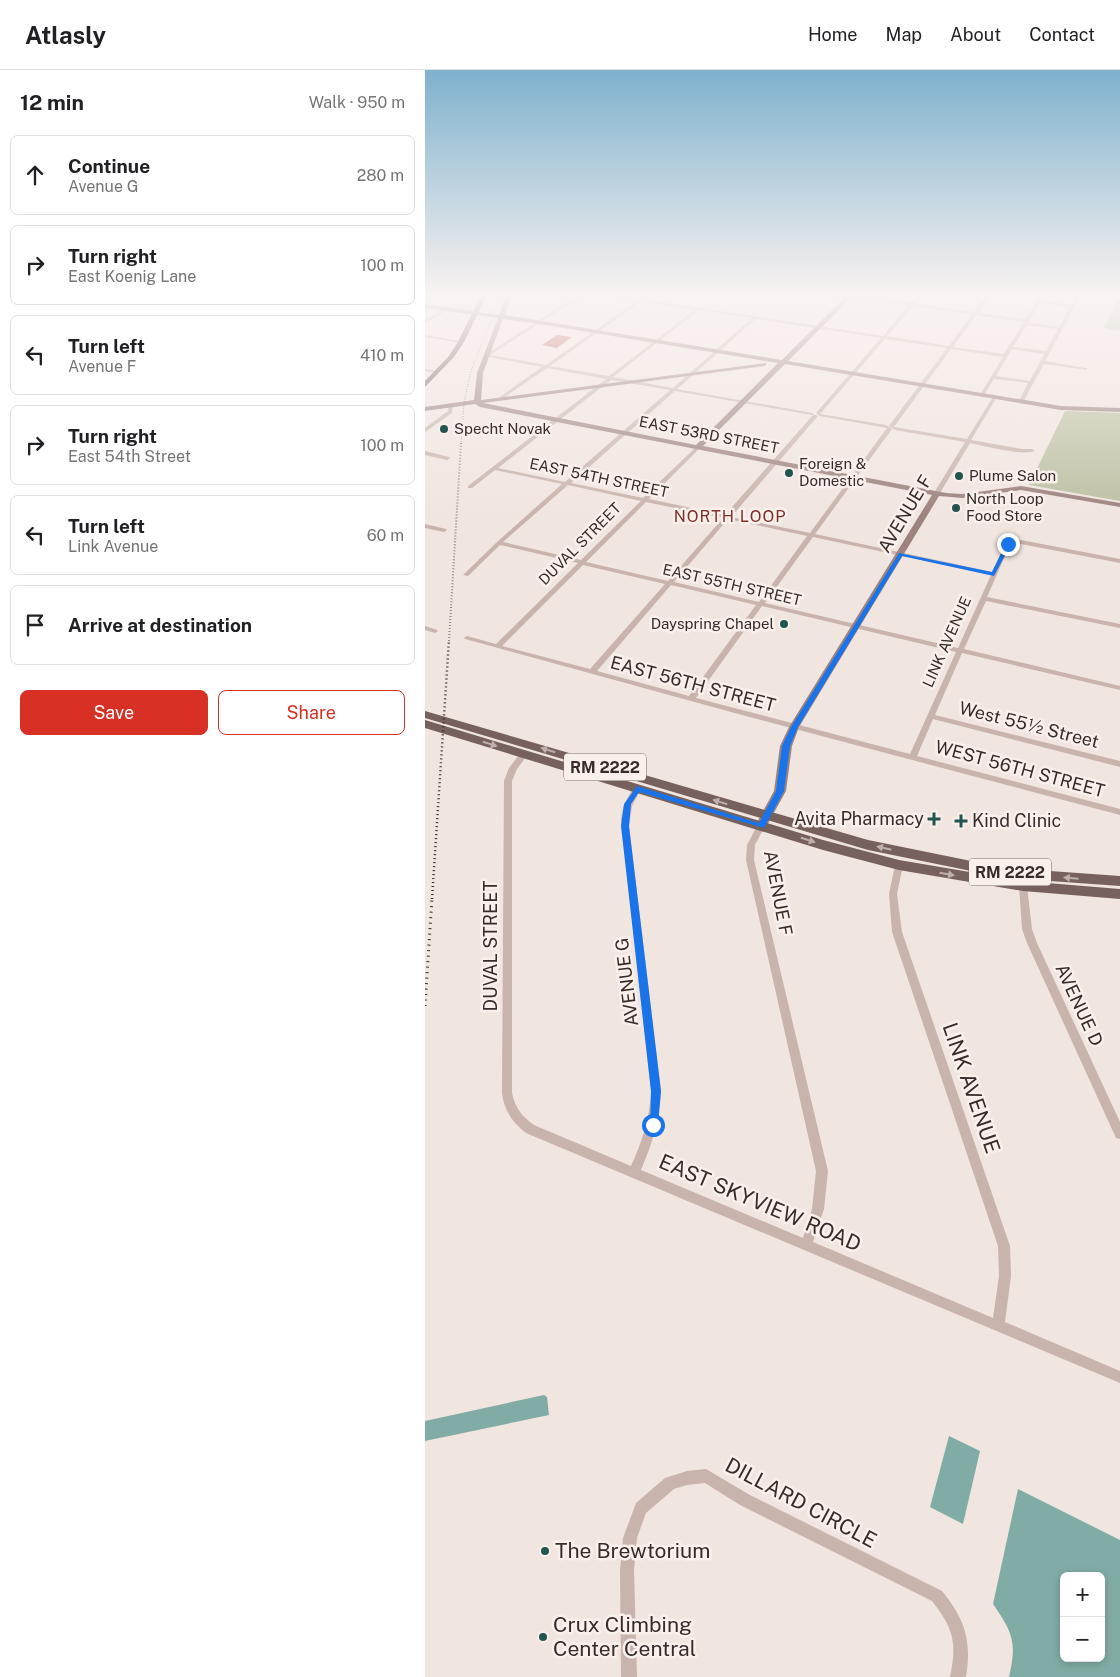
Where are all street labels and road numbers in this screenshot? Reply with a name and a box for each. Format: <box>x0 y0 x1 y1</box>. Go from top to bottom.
street label: EAST 53RD STREET <box>638 413 780 456</box>
street label: EAST 54TH STREET <box>528 454 670 501</box>
street label: AVENUE F <box>873 471 936 556</box>
street label: DUVAL STREET <box>535 499 624 588</box>
street label: EAST 55TH STREET <box>661 560 803 609</box>
street label: LINK AVENUE <box>919 594 974 690</box>
street label: EAST 56TH STREET <box>608 651 778 716</box>
street label: West 55½ Street <box>957 697 1101 752</box>
street label: WEST 56TH STREET <box>933 736 1108 801</box>
road number: RM 2222 <box>564 754 646 780</box>
street label: AVENUE F <box>760 848 797 937</box>
road number: RM 2222 <box>969 859 1051 886</box>
street label: DUVAL STREET <box>480 880 501 1011</box>
street label: AVENUE G <box>611 937 642 1027</box>
street label: AVENUE D <box>1051 960 1108 1049</box>
street label: LINK AVENUE <box>937 1019 1006 1156</box>
street label: EAST SKYVIEW ROAD <box>655 1149 865 1256</box>
street label: DILLARD CIRCLE <box>721 1452 881 1553</box>

